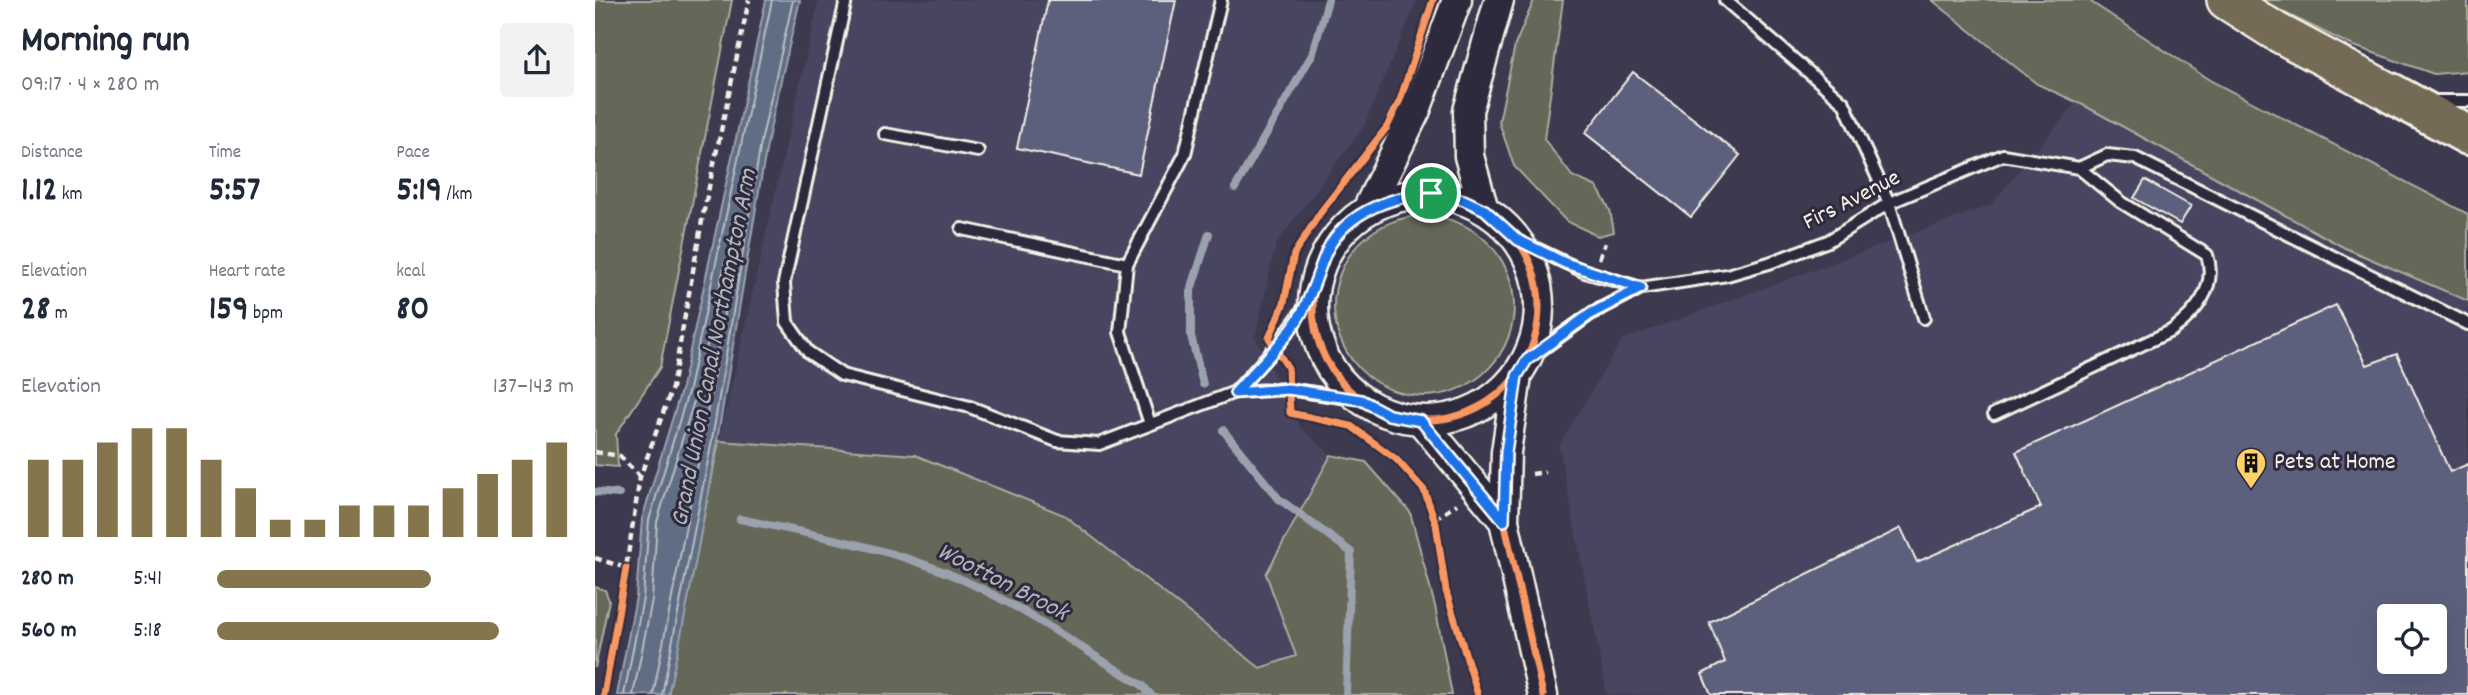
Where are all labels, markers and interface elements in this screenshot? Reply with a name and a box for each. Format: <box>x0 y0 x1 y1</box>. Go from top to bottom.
text: Morning run <box>21 15 190 70</box>
button: share <box>500 23 574 97</box>
text: 09:17 · 4 × 280 m <box>21 69 159 102</box>
text: Distance <box>21 140 83 167</box>
text: Time <box>209 140 241 167</box>
text: Pace <box>396 140 430 167</box>
street label: Firs Avenue <box>1797 162 1907 240</box>
pin <box>1401 163 1461 223</box>
water label: Grand Union Canal Northampton Arm <box>662 165 768 530</box>
text: 1.12 <box>21 167 57 217</box>
text: 5:57 <box>209 167 260 217</box>
text: 5:19 <box>396 167 442 217</box>
icon: arrive <box>1412 174 1450 212</box>
text: km <box>57 182 83 209</box>
text: /km <box>442 182 473 209</box>
text: Elevation <box>21 259 87 286</box>
text: Heart rate <box>209 259 285 286</box>
text: kcal <box>396 259 425 286</box>
text: 28 <box>21 286 50 336</box>
text: 159 <box>209 286 249 336</box>
text: 80 <box>396 286 429 336</box>
text: m <box>50 301 68 328</box>
text: bpm <box>249 301 283 328</box>
text: Elevation <box>21 371 101 404</box>
text: 137–143 m <box>493 371 574 404</box>
building icon: Pets at Home <box>2234 446 2268 490</box>
place label: Pets at Home <box>2274 446 2396 480</box>
water label: Wootton Brook <box>930 534 1076 633</box>
text: 280 m <box>21 563 74 596</box>
text: 5:41 <box>133 563 162 596</box>
map controls <box>2377 604 2447 674</box>
button: locate <box>2377 604 2447 674</box>
text: 560 m <box>21 615 77 648</box>
text: 5:18 <box>133 615 162 648</box>

